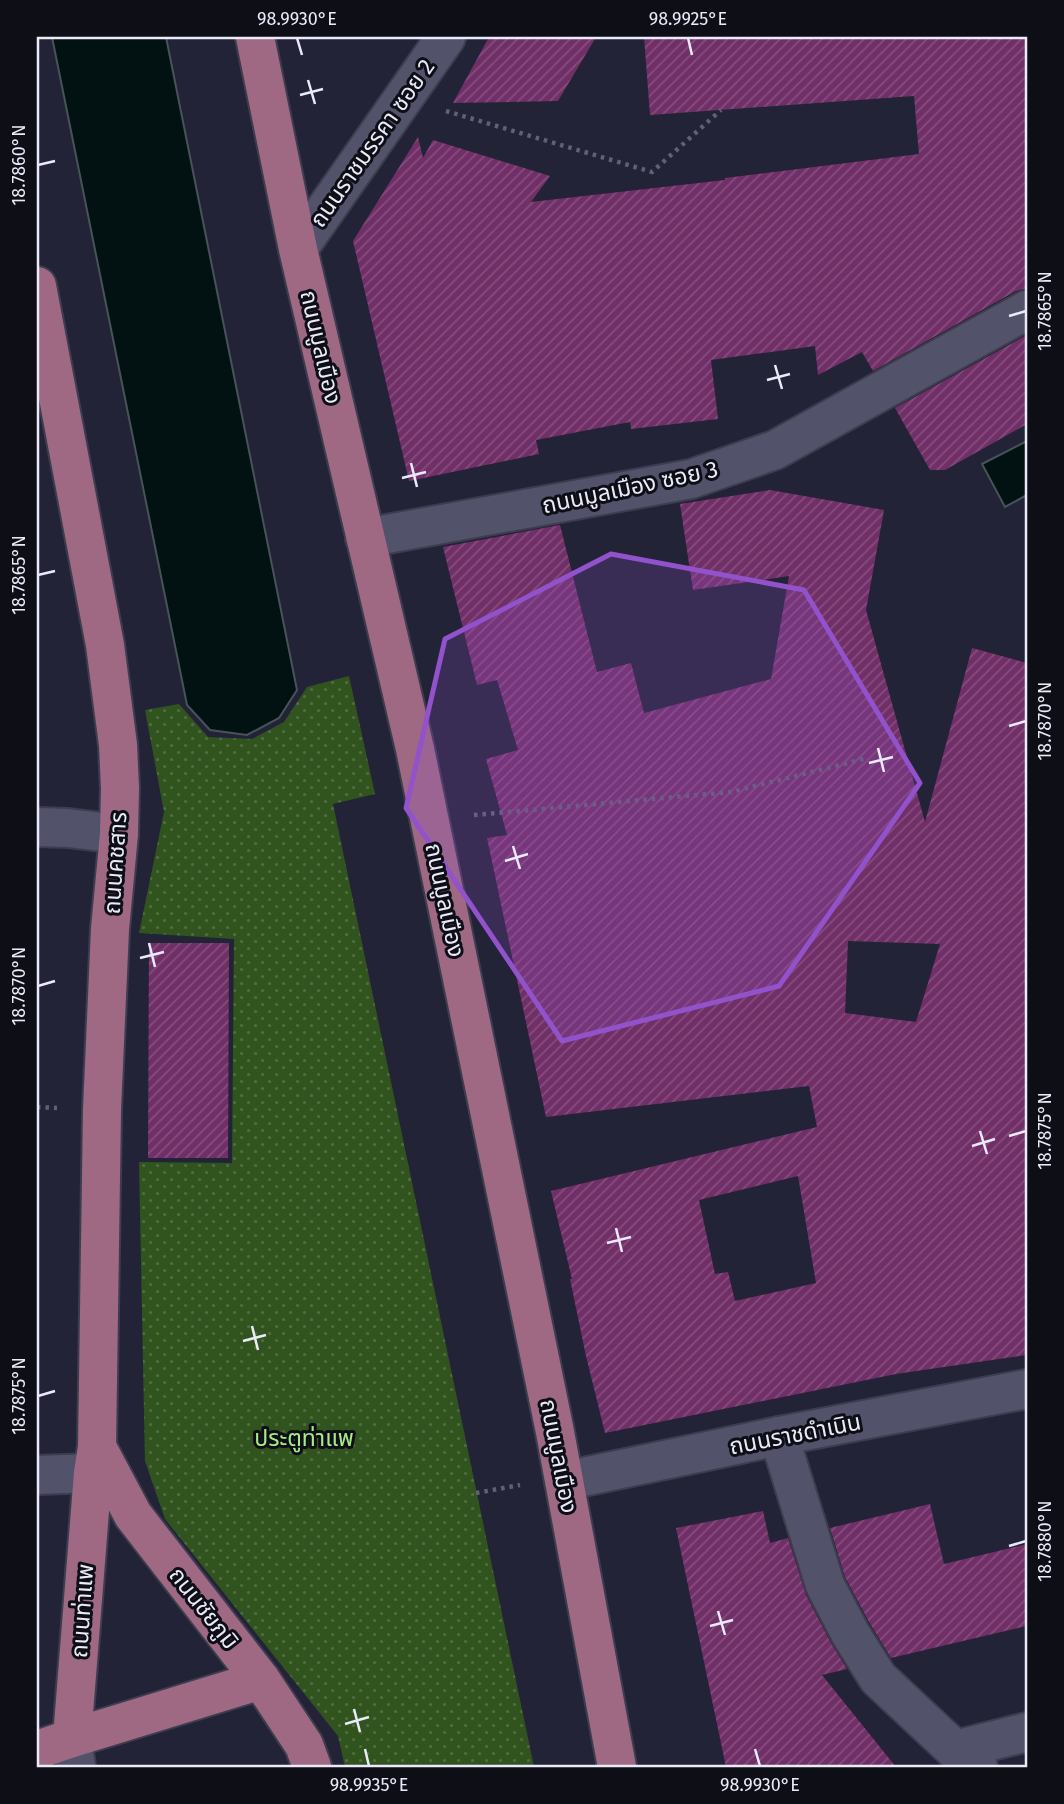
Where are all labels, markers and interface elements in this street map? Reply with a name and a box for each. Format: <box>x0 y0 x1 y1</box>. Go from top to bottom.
text: 98.9930°E <box>257 8 337 30</box>
text: 98.9925°E <box>649 8 727 30</box>
street label: ถนนราชมรรคา ซอย 2 <box>304 54 440 232</box>
text: 18.7860°N <box>8 125 30 205</box>
text: 18.7865°N <box>1034 271 1056 351</box>
street label: ถนนมูลเมือง <box>293 287 348 407</box>
street label: ถนนมูลเมือง ซอย 3 <box>540 455 721 520</box>
text: 18.7865°N <box>8 535 30 615</box>
text: 18.7870°N <box>1034 682 1056 760</box>
street label: ถนนคชสาร <box>97 811 133 915</box>
street label: ถนนมูลเมือง <box>418 840 471 960</box>
text: 18.7870°N <box>8 947 30 1025</box>
text: 18.7875°N <box>1034 1092 1056 1170</box>
text: 18.7875°N <box>8 1357 30 1435</box>
street label: ถนนมูลเมือง <box>533 1397 584 1516</box>
street label: ถนนราชดำเนิน <box>727 1408 863 1460</box>
park label: ประตูท่าแพ <box>254 1424 354 1453</box>
text: 18.7880°N <box>1034 1500 1056 1582</box>
street label: ถนนชัยภูมิ <box>163 1561 245 1655</box>
street label: ถนนท่าแพ <box>65 1563 99 1659</box>
text: 98.9935°E <box>330 1774 408 1796</box>
text: 98.9930°E <box>720 1774 800 1796</box>

